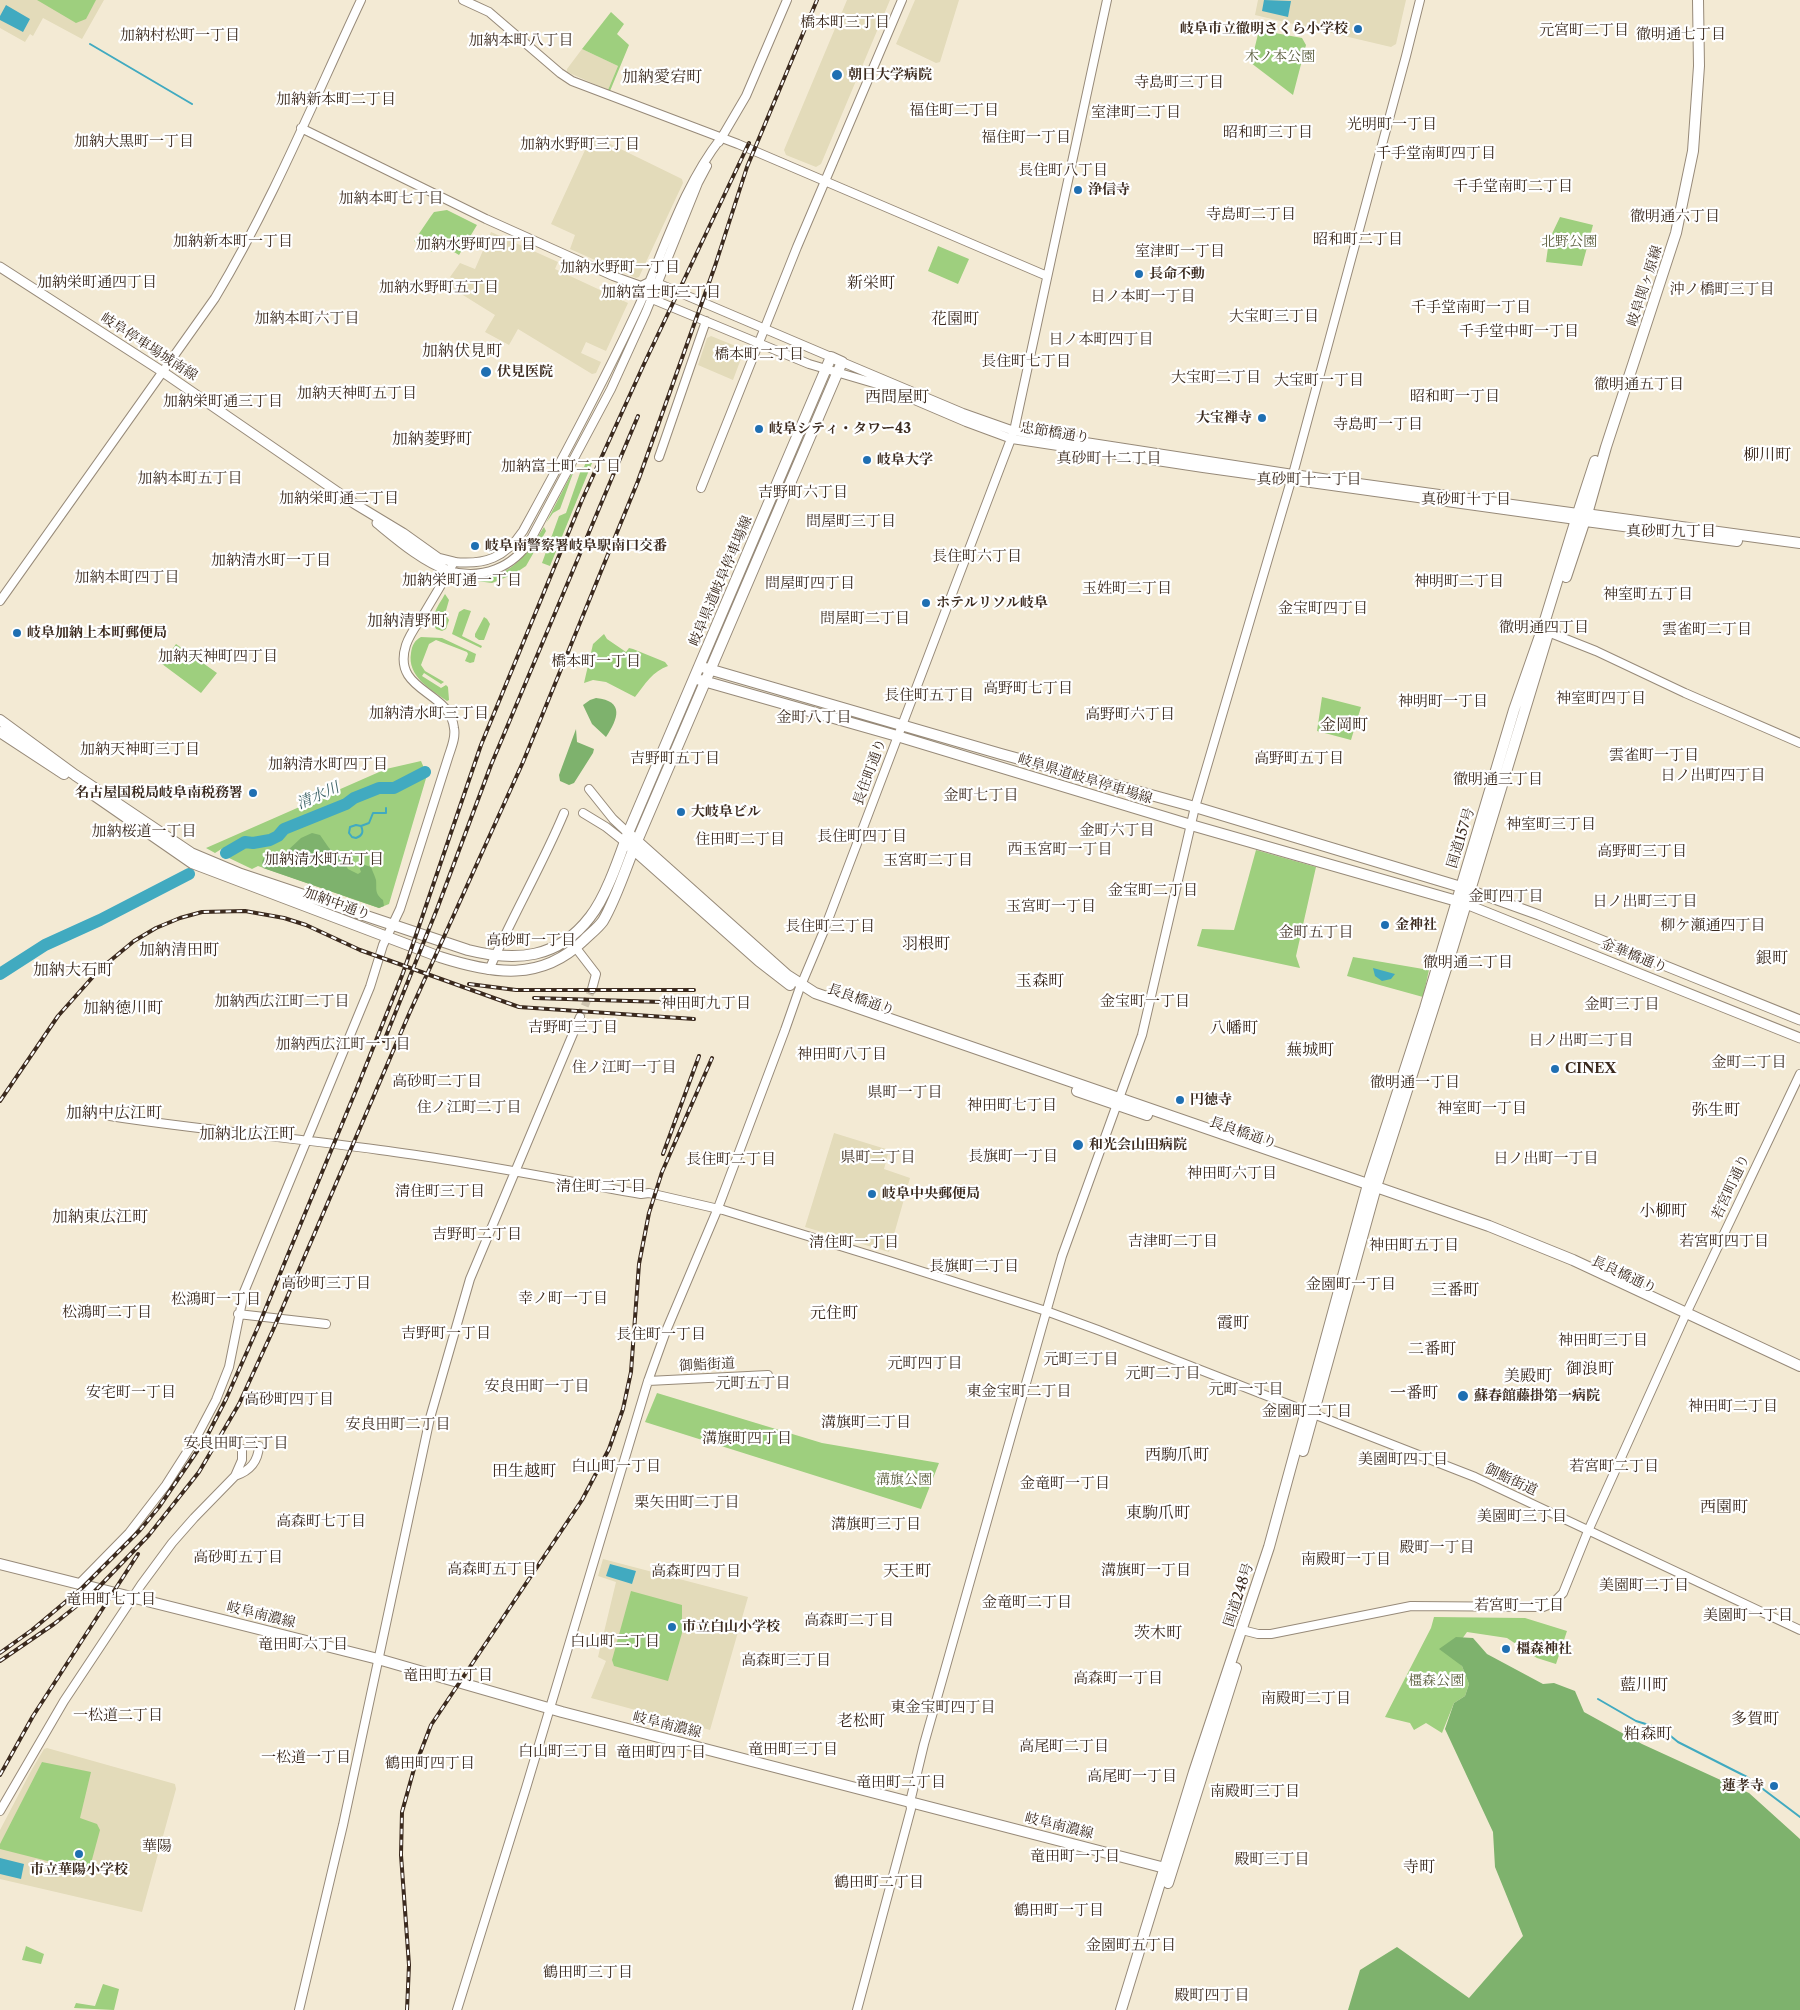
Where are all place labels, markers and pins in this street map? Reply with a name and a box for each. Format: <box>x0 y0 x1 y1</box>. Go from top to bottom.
place label: 岐阜市立徹明さくら小学校 <box>1180 21 1348 37</box>
marker: 岐阜市立徹明さくら小学校 <box>1352 23 1364 35</box>
place label: 朝日大学病院 <box>848 67 932 83</box>
marker: 朝日大学病院 <box>830 68 844 82</box>
place label: 浄信寺 <box>1088 182 1130 198</box>
marker: 浄信寺 <box>1072 184 1084 196</box>
place label: 長命不動 <box>1149 266 1205 282</box>
marker: 長命不動 <box>1133 268 1145 280</box>
place label: 伏見医院 <box>497 364 553 380</box>
marker: 伏見医院 <box>479 365 493 379</box>
place label: 大宝禅寺 <box>1196 410 1252 426</box>
marker: 大宝禅寺 <box>1256 412 1268 424</box>
place label: 岐阜シティ・タワー43 <box>769 421 911 437</box>
marker: 岐阜シティ・タワー43 <box>753 423 765 435</box>
place label: 岐阜大学 <box>877 452 933 468</box>
marker: 岐阜大学 <box>861 454 873 466</box>
place label: 岐阜南警察署岐阜駅南口交番 <box>485 538 667 554</box>
marker: 岐阜南警察署岐阜駅南口交番 <box>469 540 481 552</box>
place label: ホテルリソル岐阜 <box>936 595 1048 611</box>
marker: ホテルリソル岐阜 <box>920 597 932 609</box>
place label: 岐阜加納上本町郵便局 <box>27 625 167 641</box>
marker: 岐阜加納上本町郵便局 <box>11 627 23 639</box>
place label: 名古屋国税局岐阜南税務署 <box>75 785 243 801</box>
marker: 名古屋国税局岐阜南税務署 <box>247 787 259 799</box>
place label: 大岐阜ビル <box>691 804 761 820</box>
marker: 大岐阜ビル <box>675 806 687 818</box>
place label: 金神社 <box>1395 917 1437 933</box>
marker: 金神社 <box>1379 919 1391 931</box>
place label: CINEX <box>1565 1061 1616 1077</box>
marker: CINEX <box>1549 1063 1561 1075</box>
place label: 円徳寺 <box>1190 1092 1232 1108</box>
marker: 円徳寺 <box>1174 1094 1186 1106</box>
place label: 和光会山田病院 <box>1089 1137 1187 1153</box>
marker: 和光会山田病院 <box>1071 1138 1085 1152</box>
place label: 岐阜中央郵便局 <box>882 1186 980 1202</box>
marker: 岐阜中央郵便局 <box>866 1188 878 1200</box>
place label: 蘇春館藤掛第一病院 <box>1474 1388 1600 1404</box>
marker: 蘇春館藤掛第一病院 <box>1456 1389 1470 1403</box>
place label: 市立白山小学校 <box>682 1619 780 1635</box>
marker: 市立白山小学校 <box>666 1621 678 1633</box>
place label: 橿森神社 <box>1516 1641 1572 1657</box>
marker: 橿森神社 <box>1500 1643 1512 1655</box>
place label: 蓮孝寺 <box>1722 1778 1764 1794</box>
marker: 蓮孝寺 <box>1768 1780 1780 1792</box>
marker: 市立華陽小学校 <box>73 1848 85 1860</box>
place label: 市立華陽小学校 <box>30 1862 128 1878</box>

